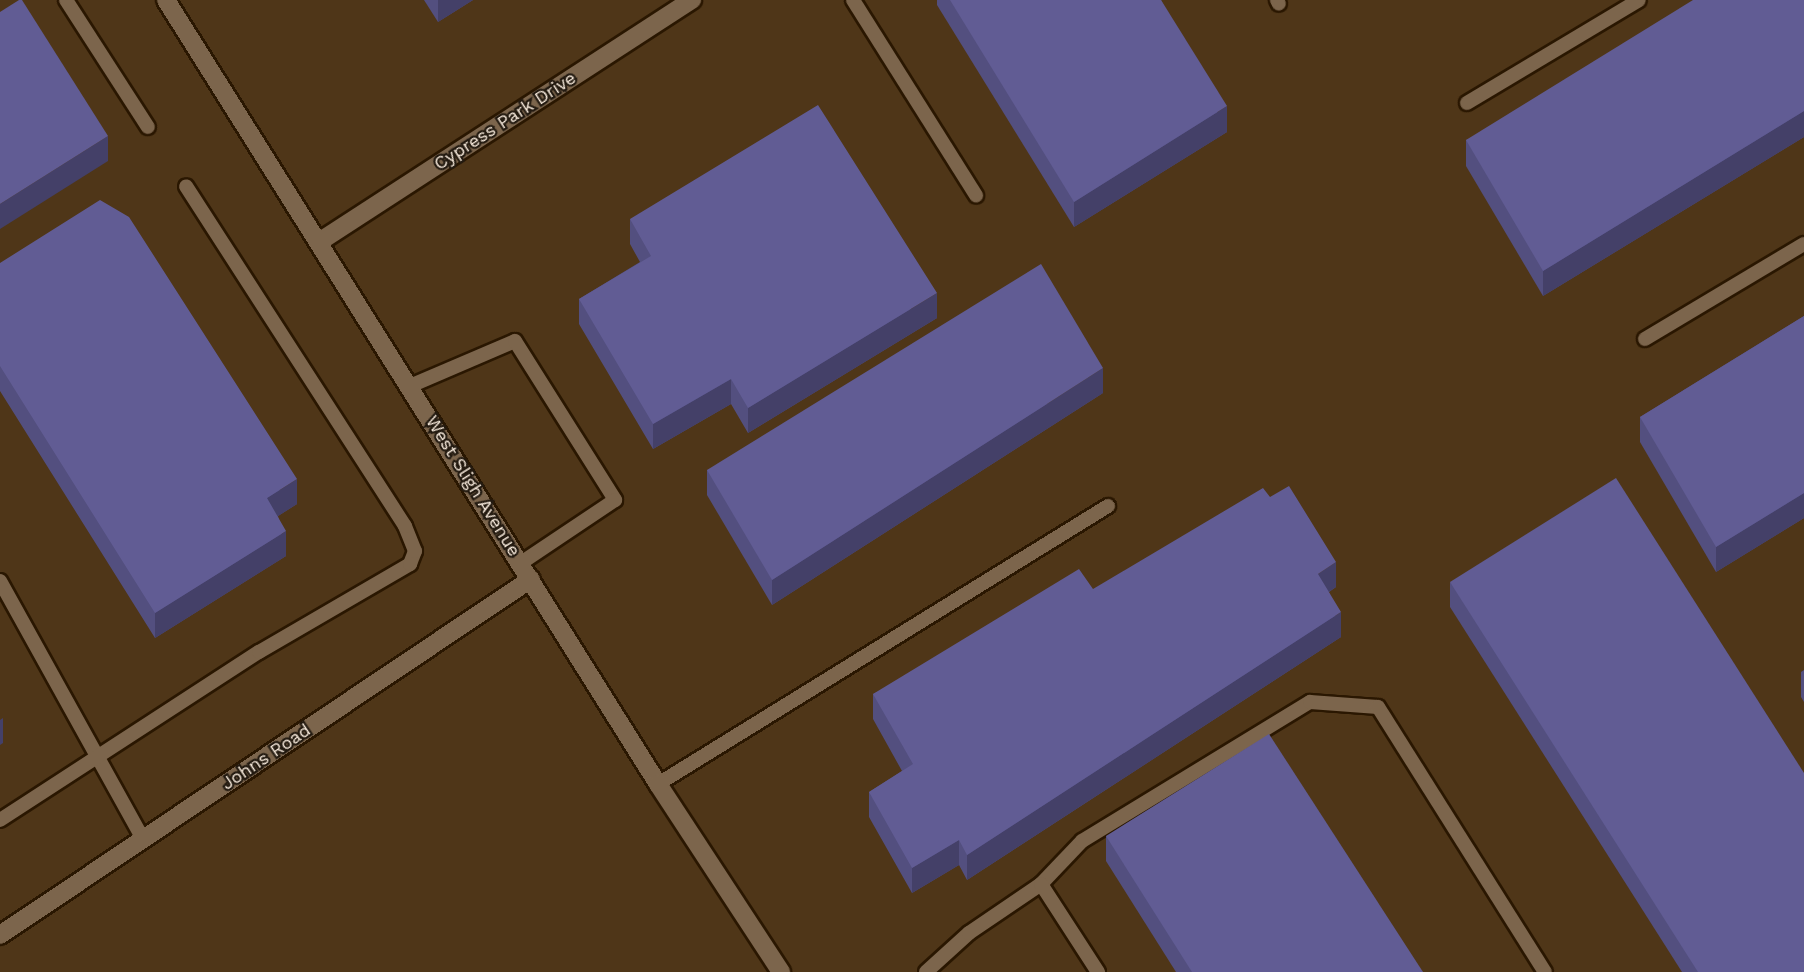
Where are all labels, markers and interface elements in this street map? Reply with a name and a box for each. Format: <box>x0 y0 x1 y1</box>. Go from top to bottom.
street label: Cypress Park Drive <box>430 67 580 175</box>
street label: West Sligh Avenue <box>421 411 525 561</box>
street label: Johns Road <box>217 719 315 795</box>

